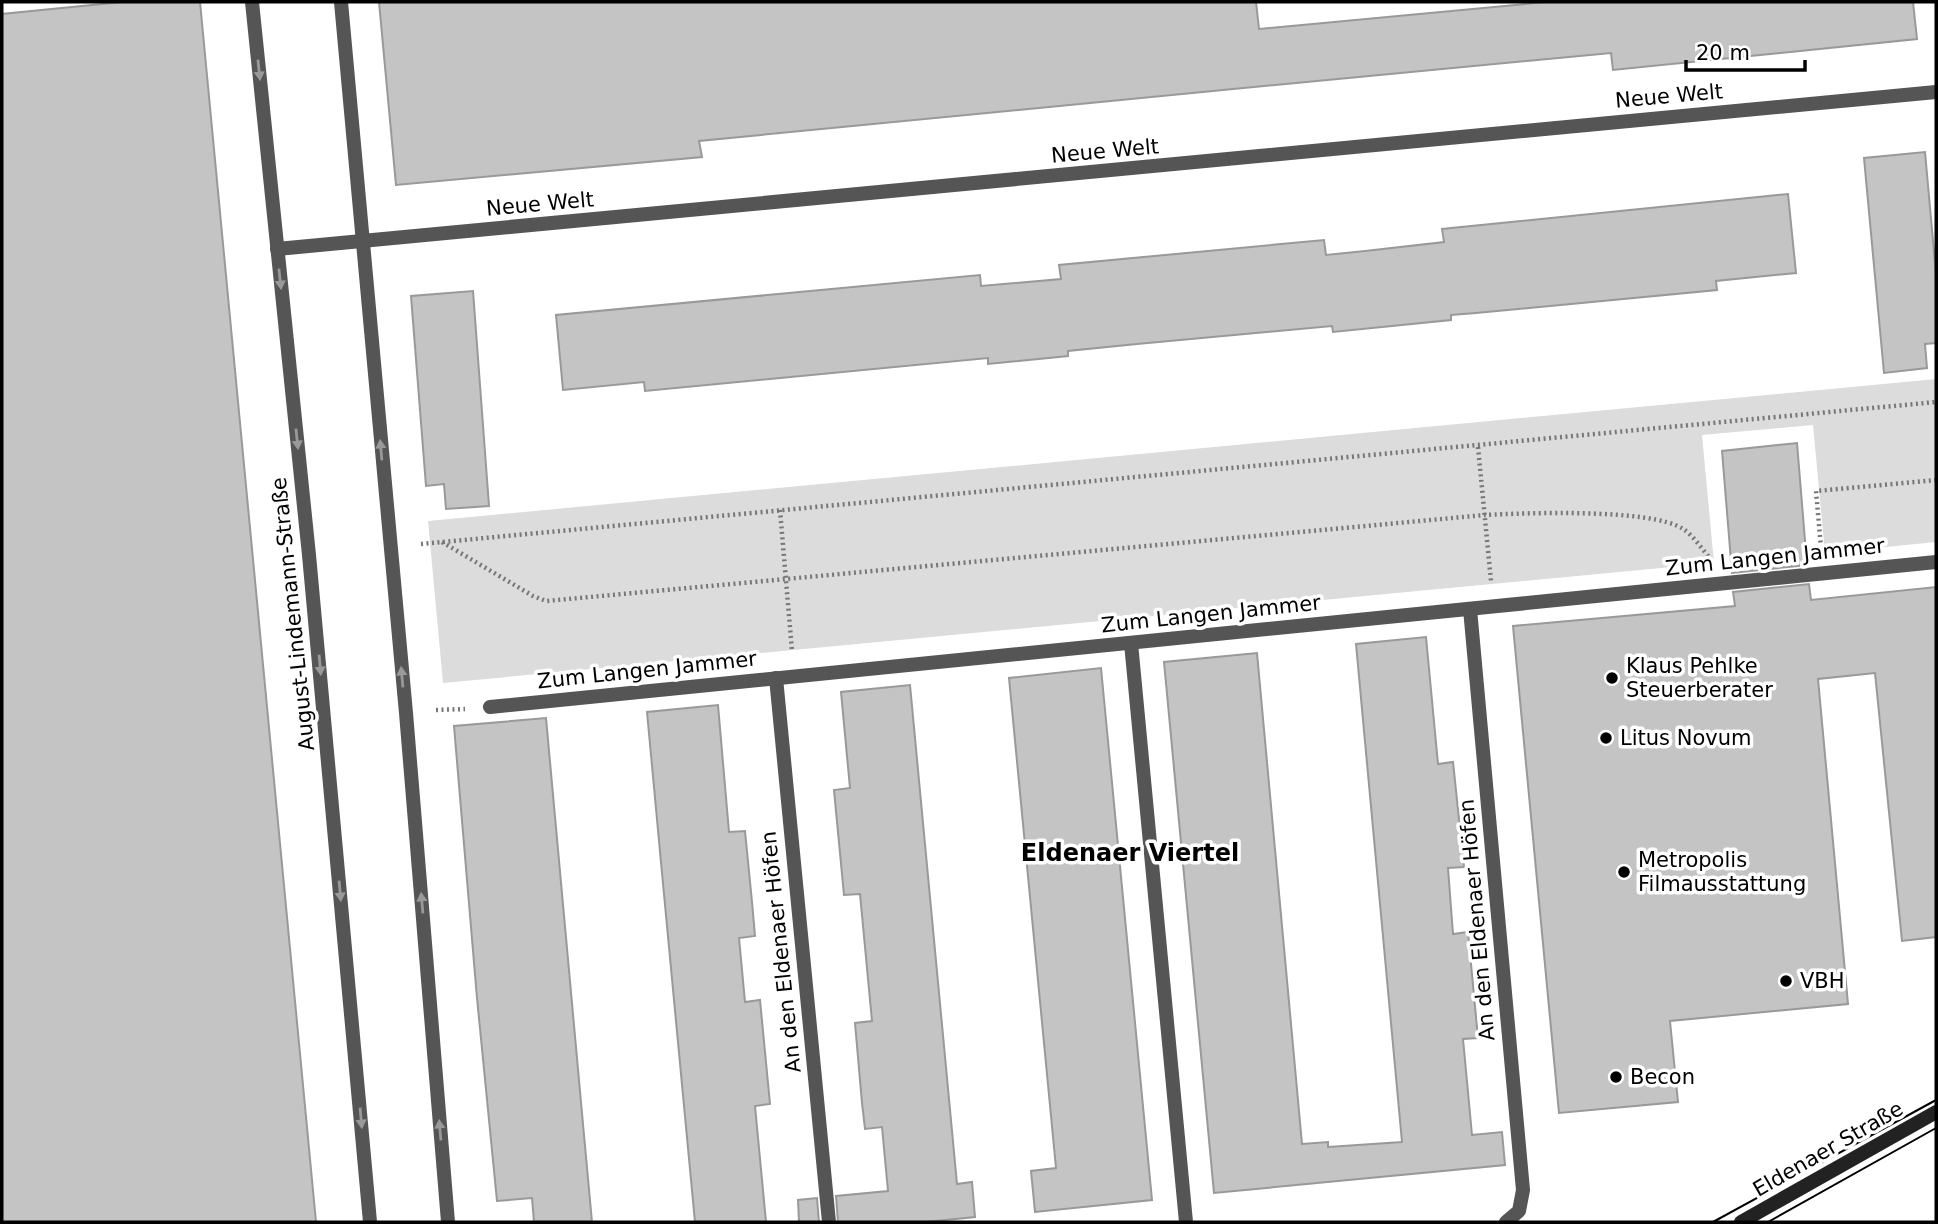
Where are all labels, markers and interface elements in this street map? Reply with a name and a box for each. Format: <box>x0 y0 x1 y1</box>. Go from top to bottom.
scale bar <box>1686 28 1805 72</box>
text: 20 m <box>1696 41 1750 65</box>
one-way arrow <box>254 59 265 81</box>
street label: Neue Welt <box>1614 79 1724 113</box>
street label: Neue Welt <box>1050 134 1160 168</box>
street label: Neue Welt <box>485 187 595 221</box>
one-way arrow <box>275 268 286 290</box>
one-way arrow <box>292 428 303 450</box>
one-way arrow <box>375 439 386 461</box>
street label: August-Lindemann-Straße <box>267 476 319 752</box>
street label: Zum Langen Jammer <box>1664 534 1886 580</box>
street label: Zum Langen Jammer <box>1100 591 1322 637</box>
street label: Zum Langen Jammer <box>536 647 758 693</box>
one-way arrow <box>315 654 326 676</box>
place label: Klaus Pehlke Steuerberater <box>1626 654 1773 702</box>
one-way arrow <box>396 665 407 687</box>
marker: Klaus Pehlke Steuerberater <box>1604 670 1620 686</box>
place label: Litus Novum <box>1620 726 1751 750</box>
marker: Litus Novum <box>1598 730 1614 746</box>
street label: An den Eldenaer Höfen <box>1454 798 1500 1042</box>
street label: An den Eldenaer Höfen <box>756 830 806 1074</box>
district label: Eldenaer Viertel <box>1021 839 1239 867</box>
place label: Metropolis Filmausstattung <box>1638 848 1806 896</box>
marker: Metropolis Filmausstattung <box>1616 864 1632 880</box>
one-way arrow <box>335 881 346 903</box>
one-way arrow <box>416 892 427 914</box>
place label: VBH <box>1800 969 1845 993</box>
marker: VBH <box>1778 973 1794 989</box>
place label: Becon <box>1630 1065 1695 1089</box>
marker: Becon <box>1608 1069 1624 1085</box>
street label: Eldenaer Straße <box>1749 1096 1907 1202</box>
one-way arrow <box>356 1107 367 1129</box>
one-way arrow <box>434 1119 445 1141</box>

